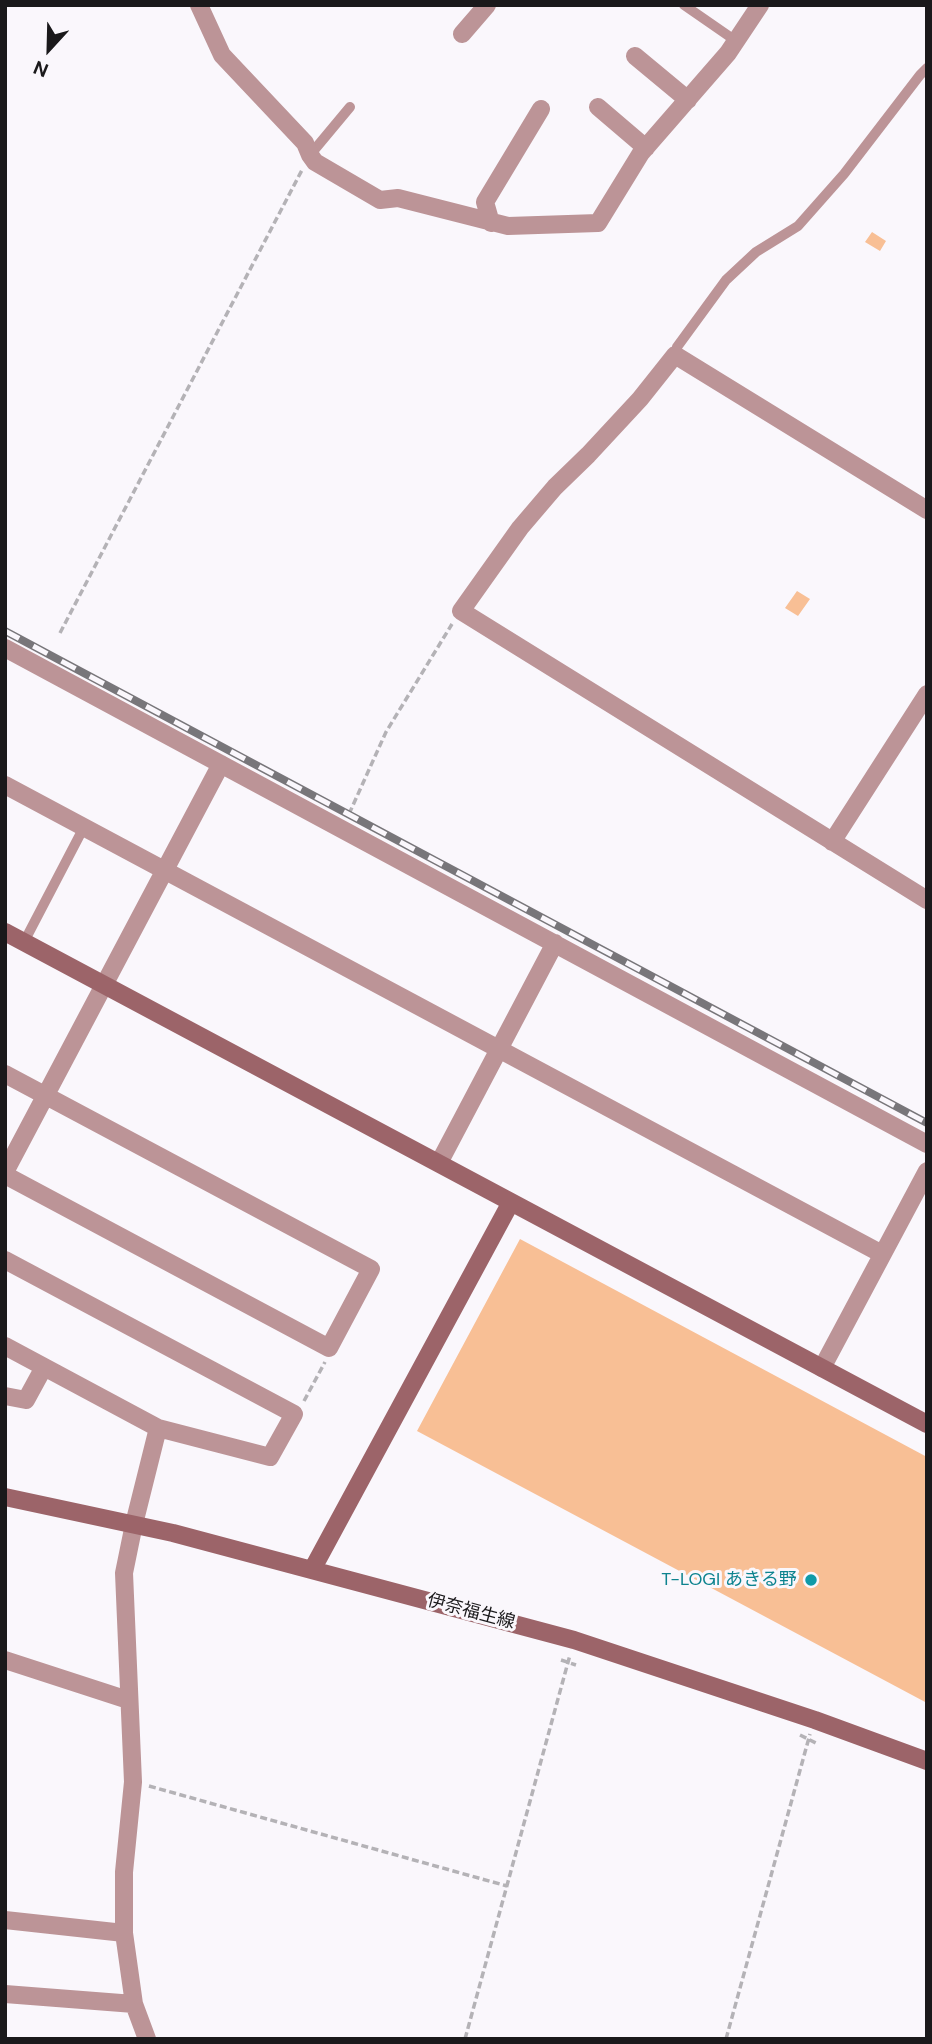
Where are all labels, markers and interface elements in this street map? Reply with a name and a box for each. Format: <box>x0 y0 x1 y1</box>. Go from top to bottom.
north arrow <box>14 14 84 84</box>
text: N <box>30 55 52 83</box>
place label: T-LOGI あきる野 <box>661 1569 797 1591</box>
marker: T-LOGI あきる野 <box>803 1572 819 1588</box>
street label: 伊奈福生線 <box>425 1590 517 1634</box>

